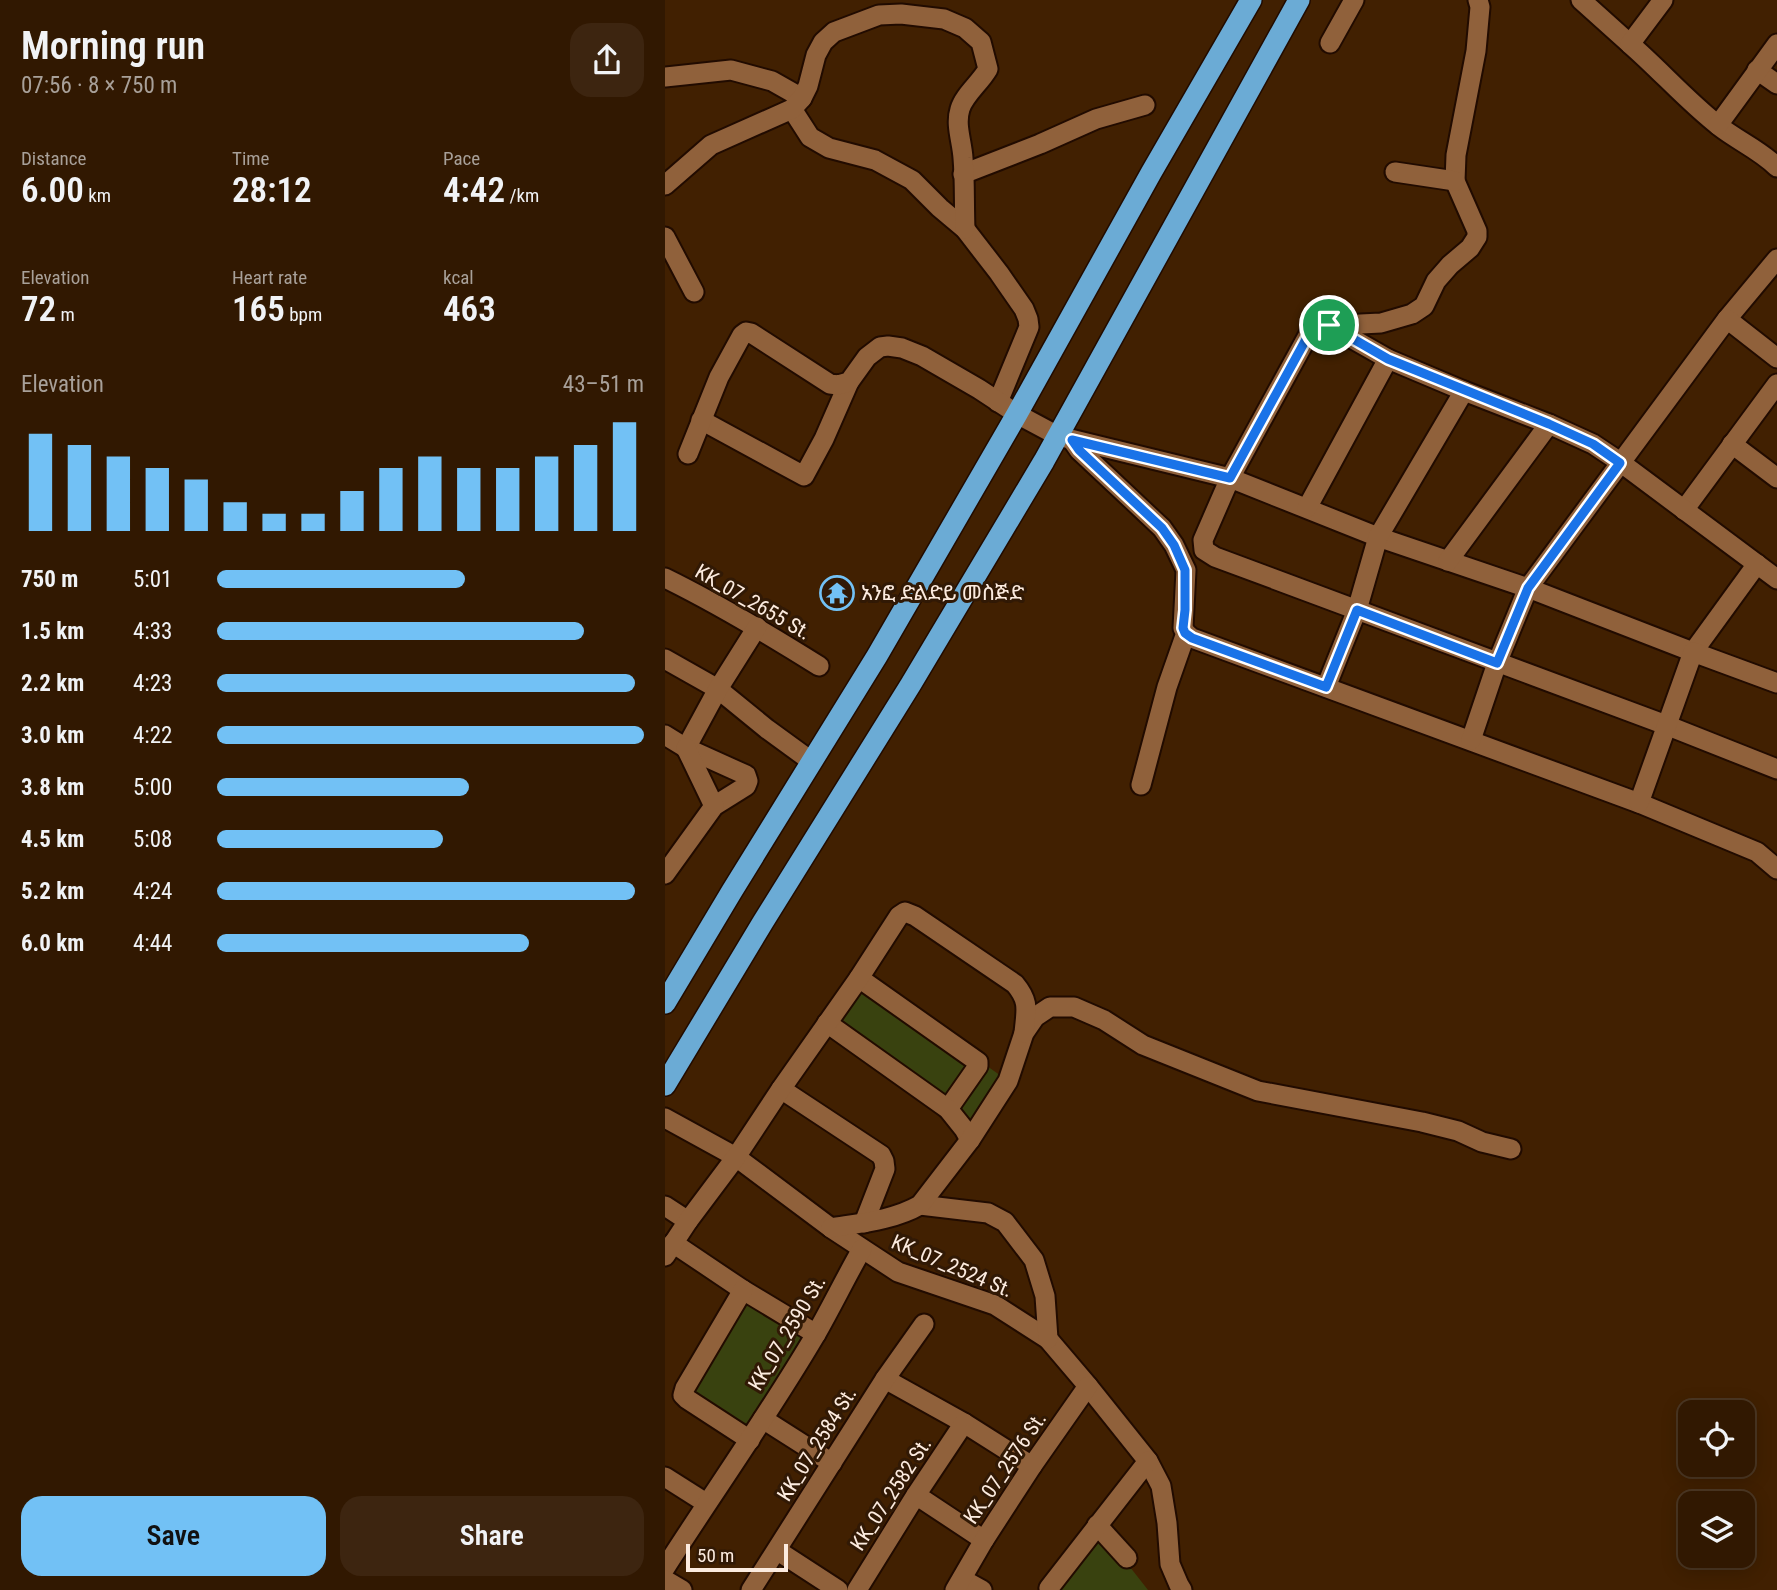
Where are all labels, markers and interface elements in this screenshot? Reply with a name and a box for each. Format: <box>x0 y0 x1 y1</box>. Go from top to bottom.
button: share <box>570 23 644 97</box>
text: Morning run <box>21 24 205 68</box>
text: 07:56 · 8 × 750 m <box>21 72 177 99</box>
text: Distance <box>21 147 86 170</box>
text: Time <box>232 147 269 170</box>
text: Pace <box>443 147 480 170</box>
text: 6.00 <box>21 170 84 211</box>
text: 28:12 <box>232 170 312 211</box>
text: 4:42 <box>443 170 505 211</box>
text: km <box>84 184 111 207</box>
text: /km <box>505 184 539 207</box>
text: Elevation <box>21 266 89 289</box>
text: Heart rate <box>232 266 307 289</box>
text: kcal <box>443 266 474 289</box>
text: 72 <box>21 289 56 330</box>
text: 165 <box>232 289 285 330</box>
text: 463 <box>443 289 496 330</box>
pin <box>1299 295 1359 355</box>
text: m <box>56 303 75 326</box>
text: bpm <box>285 303 322 326</box>
icon: arrive <box>1310 306 1348 344</box>
text: Elevation <box>21 371 104 398</box>
text: 43–51 m <box>563 371 644 398</box>
street label: KK_07_2655 St. <box>691 559 815 645</box>
text: 750 m <box>21 566 78 593</box>
text: 5:01 <box>133 566 172 593</box>
temple icon: አንፎ ድልድይ መስጅድ <box>818 574 856 612</box>
place label: አንፎ ድልድይ መስጅድ <box>861 581 1024 605</box>
text: 1.5 km <box>21 618 84 645</box>
text: 4:33 <box>133 618 172 645</box>
text: 2.2 km <box>21 670 84 697</box>
text: 4:23 <box>133 670 172 697</box>
text: 3.0 km <box>21 722 84 749</box>
text: 4:22 <box>133 722 172 749</box>
text: 3.8 km <box>21 774 84 801</box>
text: 5:00 <box>133 774 172 801</box>
text: 4.5 km <box>21 826 84 853</box>
text: 5:08 <box>133 826 172 853</box>
text: 5.2 km <box>21 878 84 905</box>
text: 4:24 <box>133 878 172 905</box>
text: 6.0 km <box>21 930 84 957</box>
text: 4:44 <box>133 930 172 957</box>
street label: KK_07_2524 St. <box>888 1230 1016 1302</box>
street label: KK_07_2590 St. <box>743 1271 831 1395</box>
street label: KK_07_2584 St. <box>772 1383 862 1505</box>
map controls <box>1678 1400 1755 1568</box>
button: locate <box>1678 1400 1755 1477</box>
street label: KK_07_2576 St. <box>959 1408 1051 1528</box>
street label: KK_07_2582 St. <box>846 1433 936 1555</box>
button: layers <box>1678 1491 1755 1568</box>
button: Save <box>21 1496 326 1576</box>
button: Share <box>340 1496 644 1576</box>
scale bar <box>686 1541 787 1573</box>
text: 50 m <box>697 1544 734 1567</box>

